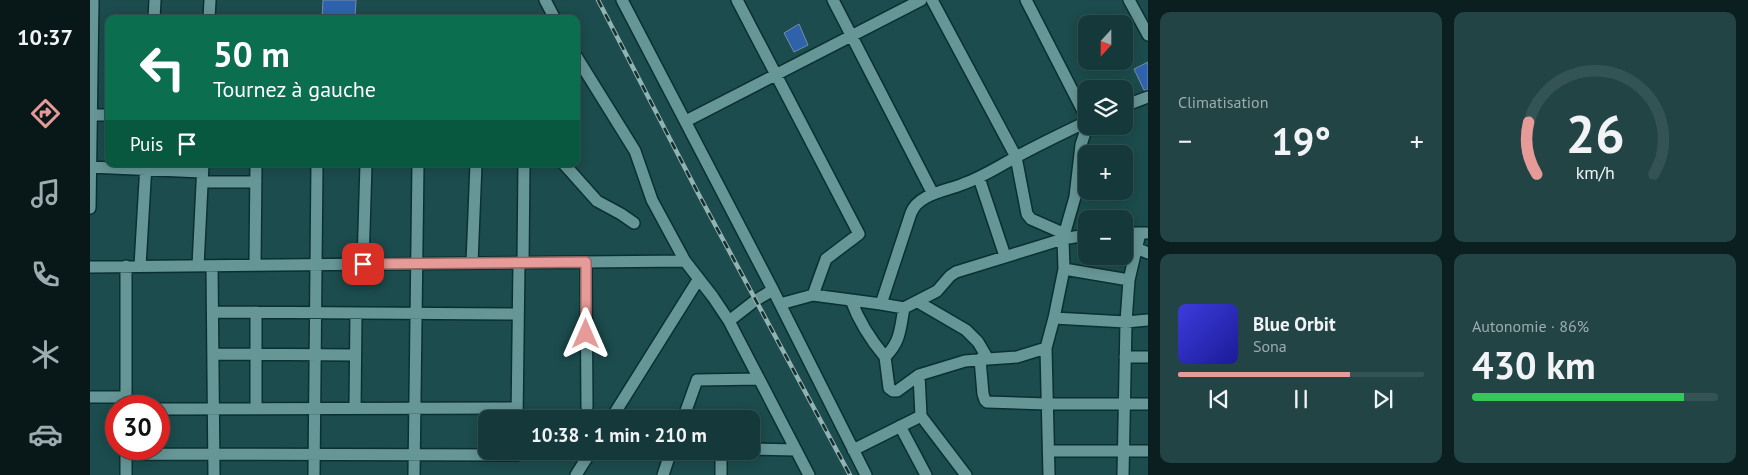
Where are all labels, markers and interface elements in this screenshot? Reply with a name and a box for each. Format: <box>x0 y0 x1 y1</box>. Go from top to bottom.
north arrow <box>1078 15 1132 70</box>
map controls <box>1078 15 1133 265</box>
text: 10:37 <box>17 23 73 51</box>
text: 50 m <box>213 31 290 77</box>
icon: left <box>130 35 195 100</box>
text: Tournez à gauche <box>213 75 376 103</box>
button: layers <box>1078 80 1133 135</box>
text: Climatisation <box>1178 92 1268 112</box>
icon: directions <box>28 96 63 131</box>
text: 26 <box>1566 100 1624 167</box>
text: 19° <box>1271 116 1331 165</box>
text: − <box>1178 122 1192 159</box>
text: + <box>1410 122 1424 159</box>
icon: arrive <box>173 130 201 158</box>
text: Puis <box>130 132 163 156</box>
button: + <box>1078 145 1133 200</box>
text: km/h <box>1575 161 1615 184</box>
icon: music <box>28 176 63 211</box>
button: − <box>1078 210 1133 265</box>
pin <box>342 243 384 285</box>
icon: arrive <box>349 250 377 278</box>
icon: phone <box>28 257 63 292</box>
position arrow <box>559 307 611 359</box>
text: Blue Orbit <box>1253 312 1336 336</box>
text: Autonomie · 86% <box>1472 316 1589 336</box>
text: Sona <box>1253 336 1287 356</box>
icon: climate <box>28 337 63 372</box>
text: 430 km <box>1472 340 1596 389</box>
icon: previous <box>1205 385 1233 413</box>
icon: pause <box>1287 385 1315 413</box>
icon: next <box>1369 385 1397 413</box>
speed limit sign: 30 <box>105 395 170 460</box>
icon: car <box>28 417 63 452</box>
text: 10:38 · 1 min · 210 m <box>531 423 707 447</box>

